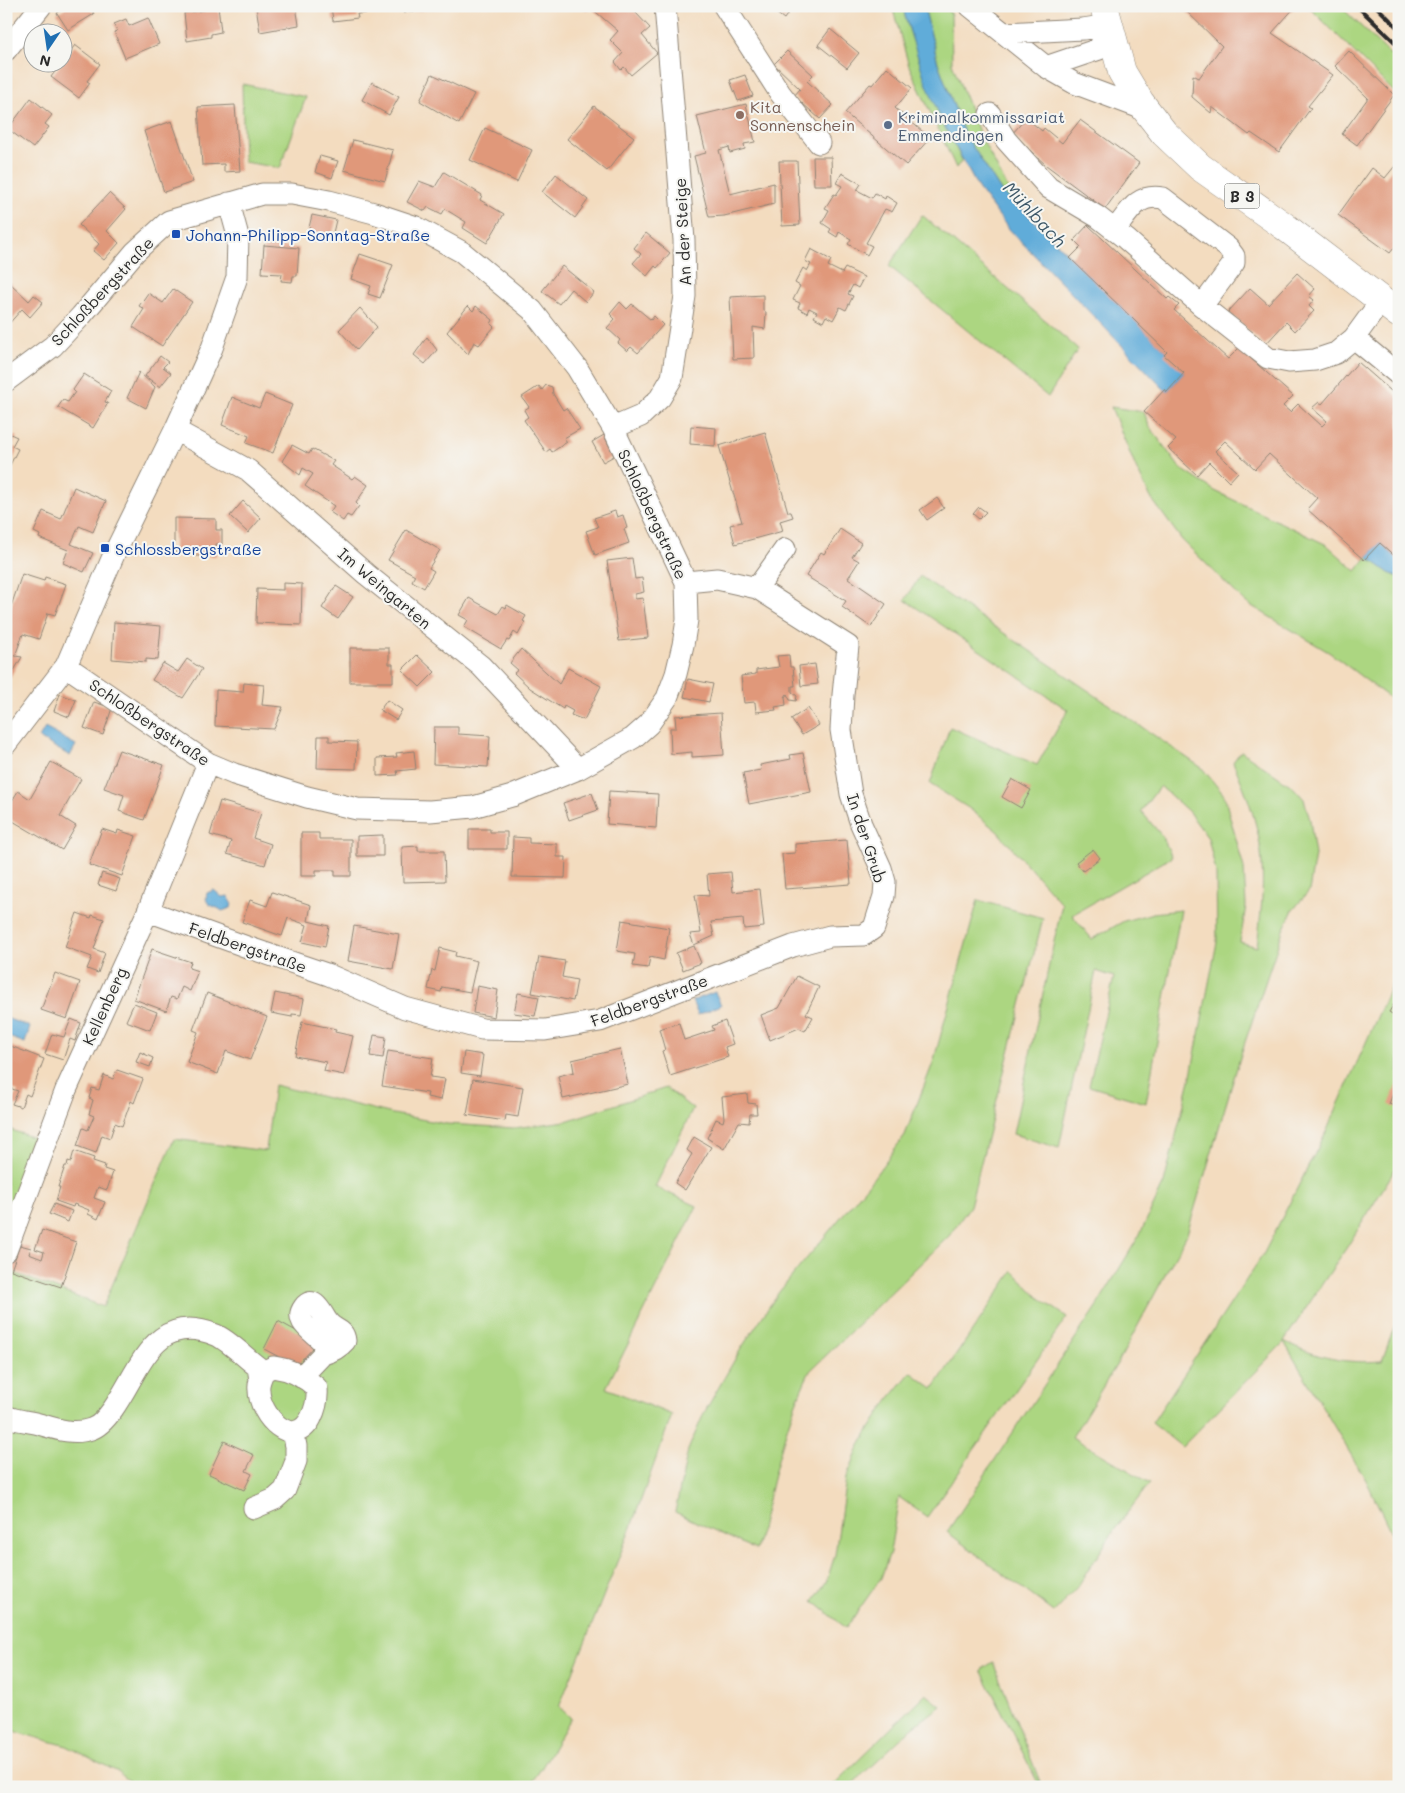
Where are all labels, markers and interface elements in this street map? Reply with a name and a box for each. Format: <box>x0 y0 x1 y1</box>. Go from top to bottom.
north arrow <box>22 22 72 72</box>
text: N <box>38 51 52 72</box>
place label: Kita Sonnenschein <box>750 96 855 135</box>
place label: Kriminalkommissariat Emmendingen <box>898 106 1065 145</box>
marker: Kita Sonnenschein <box>734 109 746 121</box>
marker: Kriminalkommissariat Emmendingen <box>882 119 894 131</box>
water label: Mühlbach <box>998 176 1072 252</box>
street label: An der Steige <box>669 177 695 287</box>
road number: B 3 <box>1224 184 1260 208</box>
place label: Johann-Philipp-Sonntag-Straße <box>186 224 430 245</box>
marker: Johann-Philipp-Sonntag-Straße <box>170 228 182 240</box>
street label: Schloßbergstraße <box>46 232 158 350</box>
street label: Schloßbergstraße <box>614 445 692 583</box>
place label: Schlossbergstraße <box>115 538 262 559</box>
marker: Schlossbergstraße <box>99 542 111 554</box>
street label: Im Weingarten <box>334 543 436 633</box>
street label: Schloßbergstraße <box>86 674 214 770</box>
street label: In der Grub <box>843 791 891 885</box>
street label: Feldbergstraße <box>186 917 310 977</box>
street label: Kellenberg <box>77 964 131 1048</box>
street label: Feldbergstraße <box>587 969 711 1031</box>

